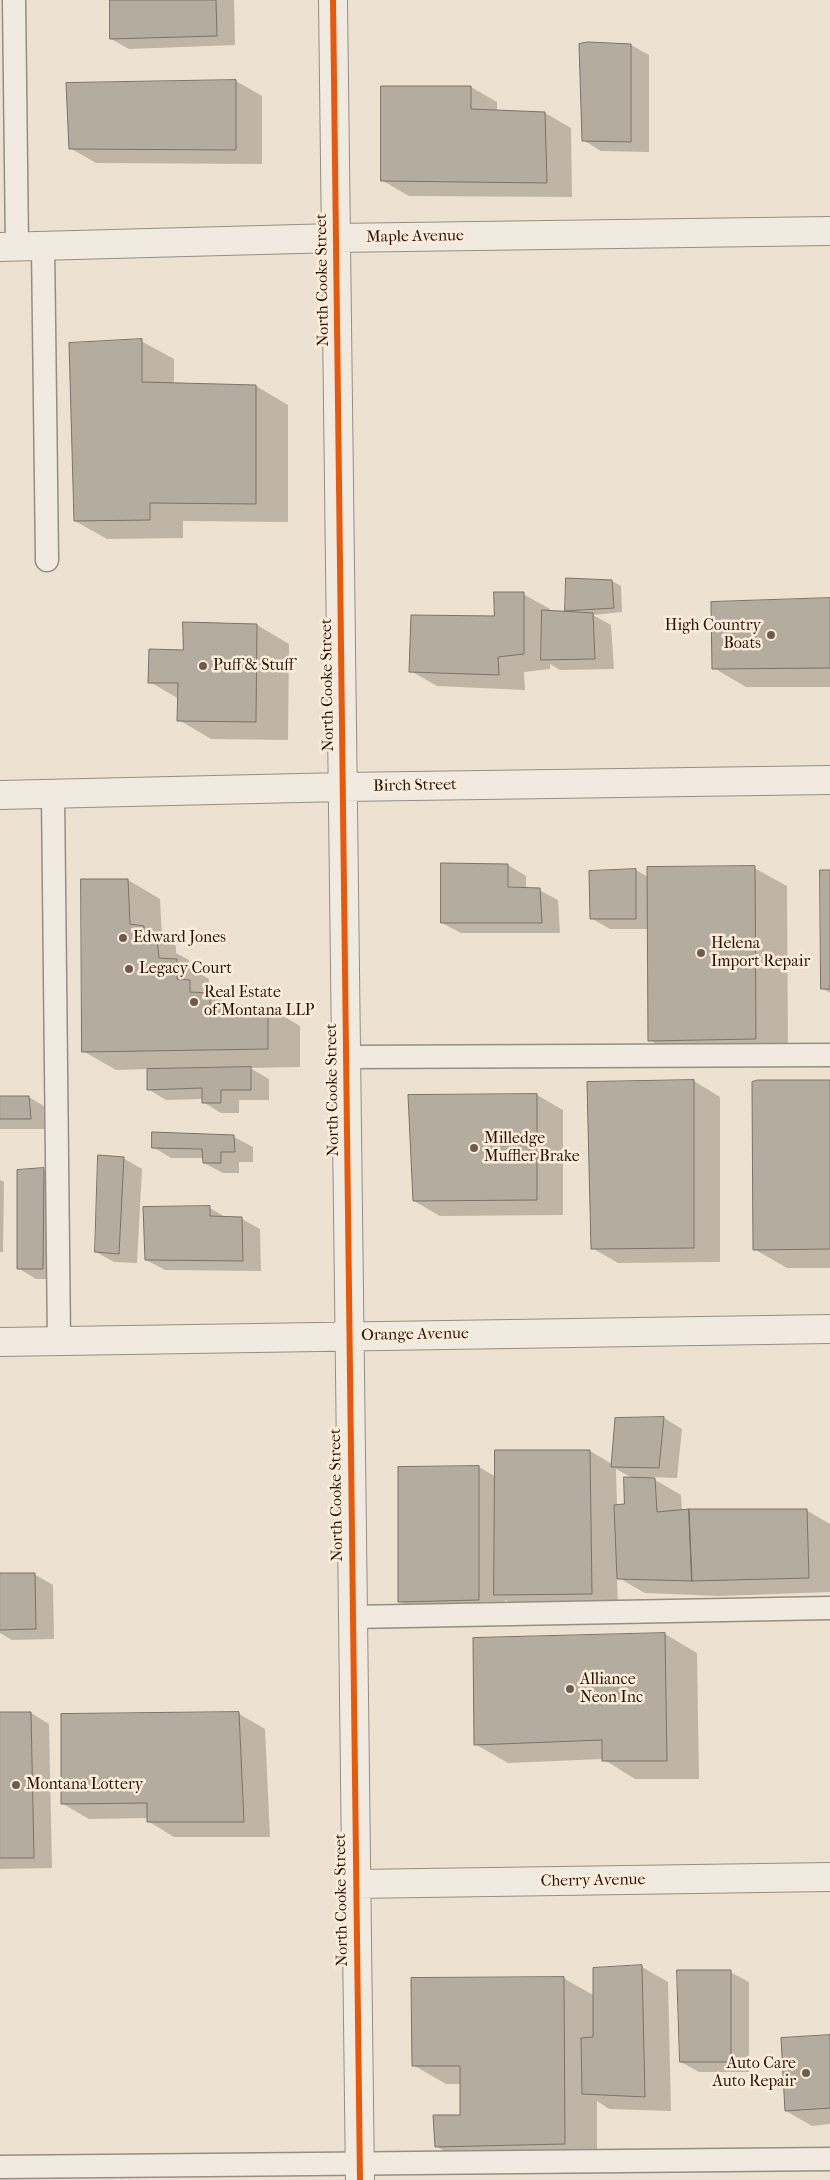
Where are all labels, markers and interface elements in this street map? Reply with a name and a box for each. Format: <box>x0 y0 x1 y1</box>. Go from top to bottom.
street label: North Cooke Street <box>312 213 334 347</box>
street label: Maple Avenue <box>366 227 464 247</box>
place label: High Country Boats <box>665 616 761 654</box>
street label: North Cooke Street <box>317 618 339 752</box>
marker: High Country Boats <box>765 629 777 641</box>
place label: Puff & Stuff <box>213 656 294 676</box>
marker: Puff & Stuff <box>197 660 209 672</box>
street label: Birch Street <box>373 776 457 796</box>
place label: Edward Jones <box>133 928 226 948</box>
marker: Edward Jones <box>117 932 129 944</box>
place label: Helena Import Repair <box>711 934 810 972</box>
marker: Helena Import Repair <box>695 947 707 959</box>
place label: Legacy Court <box>139 959 232 979</box>
marker: Legacy Court <box>123 963 135 975</box>
place label: Real Estate of Montana LLP <box>204 983 314 1021</box>
marker: Real Estate of Montana LLP <box>188 996 200 1008</box>
street label: North Cooke Street <box>322 1023 344 1157</box>
place label: Milledge Muffler Brake <box>484 1129 580 1167</box>
marker: Milledge Muffler Brake <box>468 1142 480 1154</box>
street label: Orange Avenue <box>361 1324 469 1346</box>
street label: North Cooke Street <box>326 1428 348 1562</box>
place label: Alliance Neon Inc <box>580 1670 643 1708</box>
marker: Alliance Neon Inc <box>564 1683 576 1695</box>
place label: Montana Lottery <box>26 1775 143 1795</box>
marker: Montana Lottery <box>10 1779 22 1791</box>
street label: North Cooke Street <box>331 1833 353 1967</box>
street label: Cherry Avenue <box>540 1870 646 1892</box>
place label: Auto Care Auto Repair <box>713 2054 796 2092</box>
marker: Auto Care Auto Repair <box>800 2067 812 2079</box>

